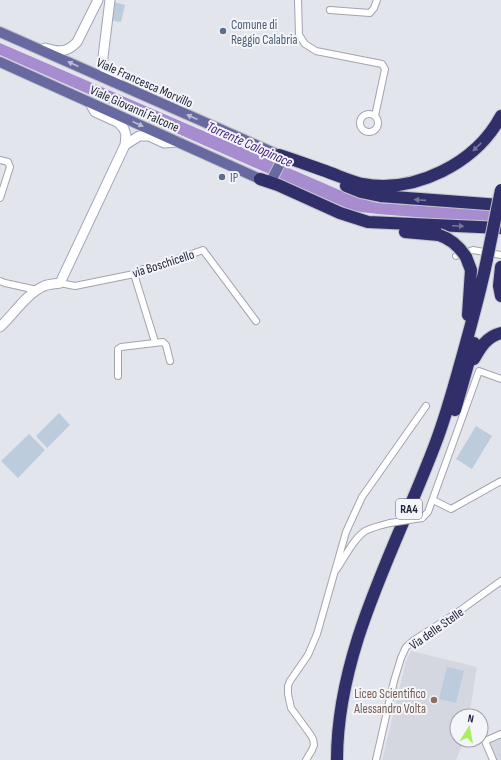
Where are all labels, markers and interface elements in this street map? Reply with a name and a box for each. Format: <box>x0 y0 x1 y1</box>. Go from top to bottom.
place label: Comune di Reggio Calabria <box>231 17 297 48</box>
marker: Comune di Reggio Calabria <box>218 26 228 36</box>
street label: Viale Francesca Morvillo <box>94 54 195 111</box>
one-way arrow <box>67 61 78 67</box>
street label: Viale Giovanni Falcone <box>87 82 182 136</box>
one-way arrow <box>185 113 197 119</box>
water label: Torrente Calopinace <box>204 118 296 171</box>
one-way arrow <box>132 121 144 127</box>
one-way arrow <box>472 142 482 151</box>
place label: IP <box>230 170 239 186</box>
marker: IP <box>217 172 227 182</box>
one-way arrow <box>414 197 426 204</box>
one-way arrow <box>452 223 465 229</box>
street label: via Boschicello <box>130 246 196 281</box>
road number: RA4 <box>396 499 422 519</box>
street label: Via delle Stelle <box>406 604 467 653</box>
place label: Liceo Scientifico Alessandro Volta <box>353 686 426 717</box>
marker: Liceo Scientifico Alessandro Volta <box>429 695 439 705</box>
north arrow <box>449 708 489 748</box>
text: N <box>467 712 475 726</box>

